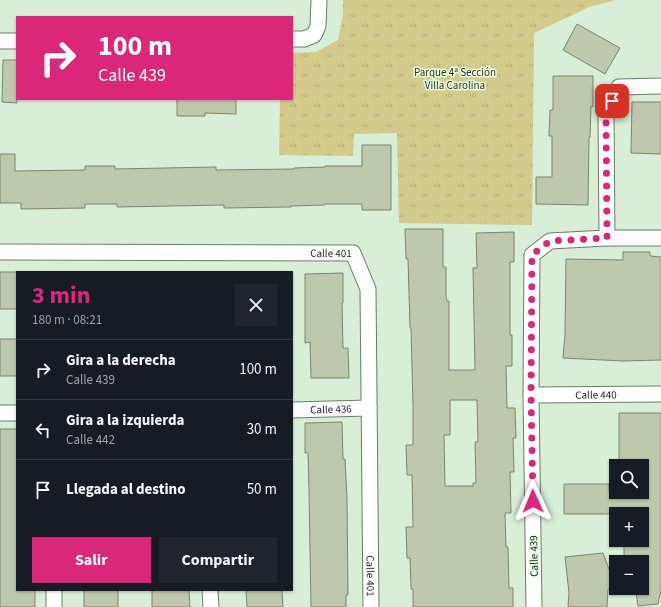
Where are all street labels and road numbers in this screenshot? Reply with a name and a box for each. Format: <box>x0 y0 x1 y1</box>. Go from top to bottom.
street label: Calle 401 <box>310 245 352 260</box>
street label: Calle 440 <box>575 387 617 402</box>
street label: Calle 436 <box>310 401 352 417</box>
street label: Calle 439 <box>526 535 542 577</box>
street label: Calle 401 <box>363 555 378 597</box>

